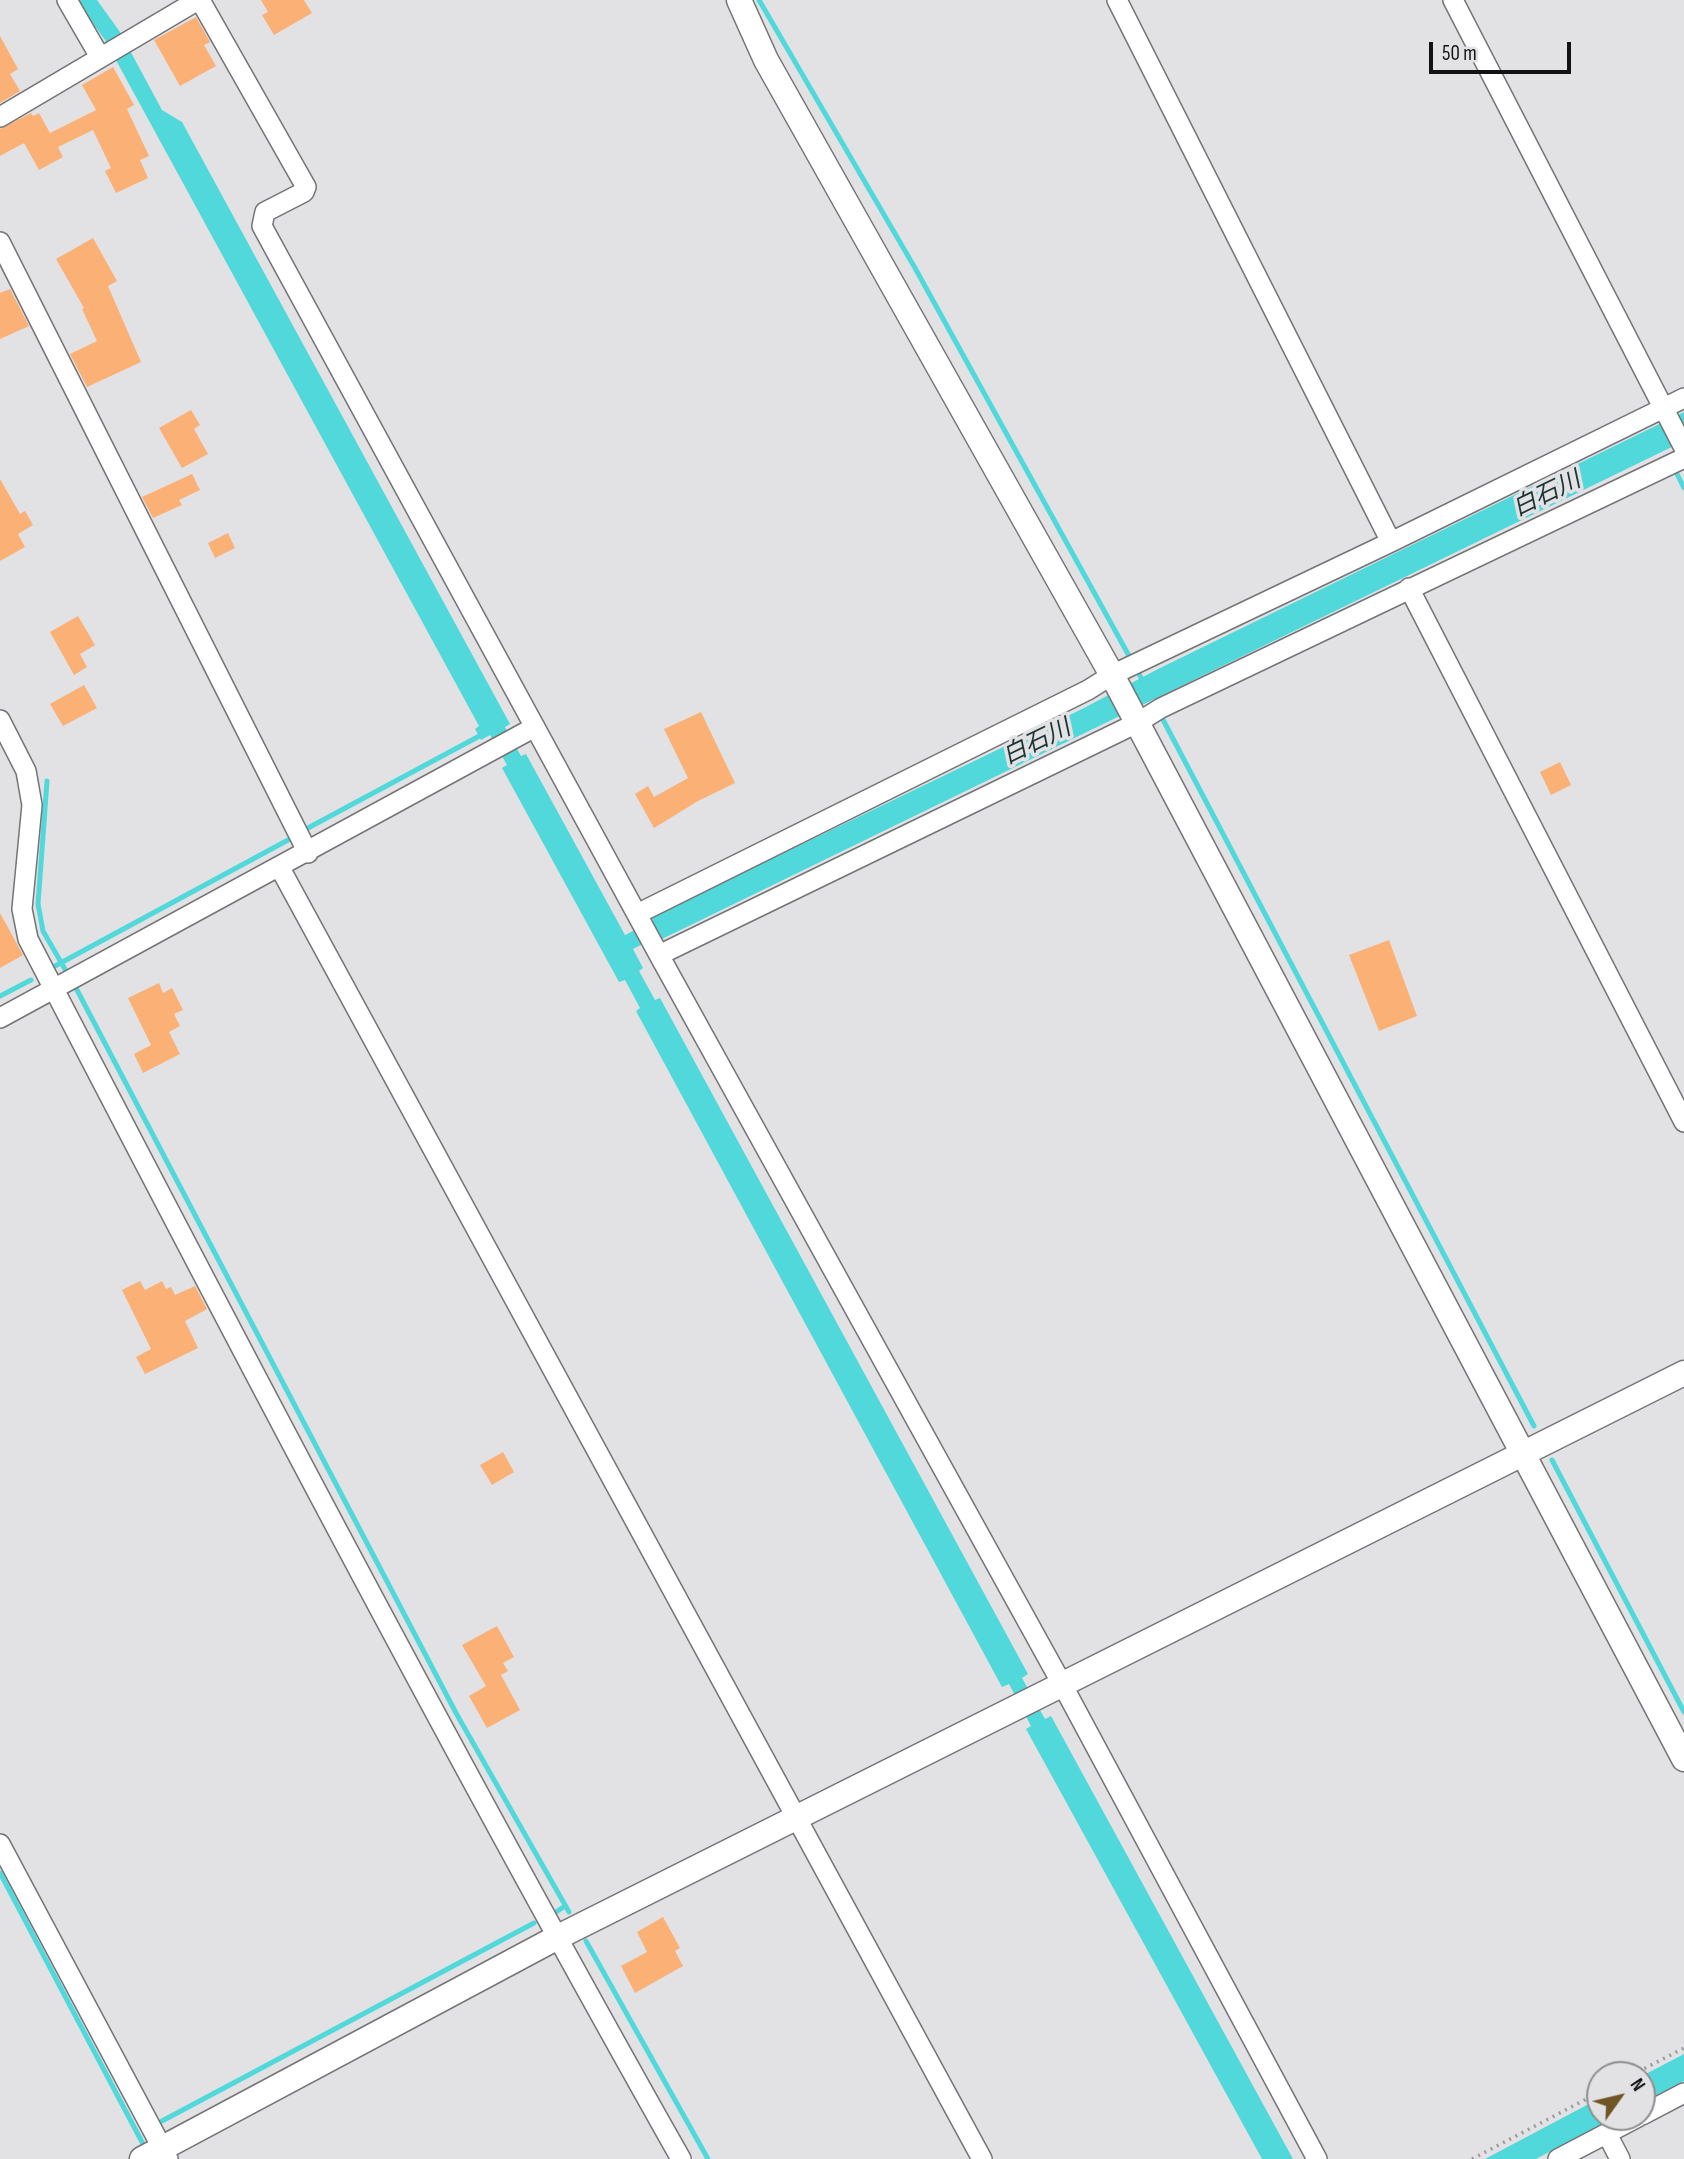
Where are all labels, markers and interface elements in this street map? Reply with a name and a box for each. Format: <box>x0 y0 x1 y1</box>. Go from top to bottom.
scale bar <box>1432 28 1574 72</box>
text: 50 m <box>1442 41 1477 66</box>
water label: 白石川 <box>1508 466 1586 524</box>
water label: 白石川 <box>998 714 1076 772</box>
north arrow <box>1586 2061 1656 2131</box>
text: N <box>1625 2074 1650 2096</box>

